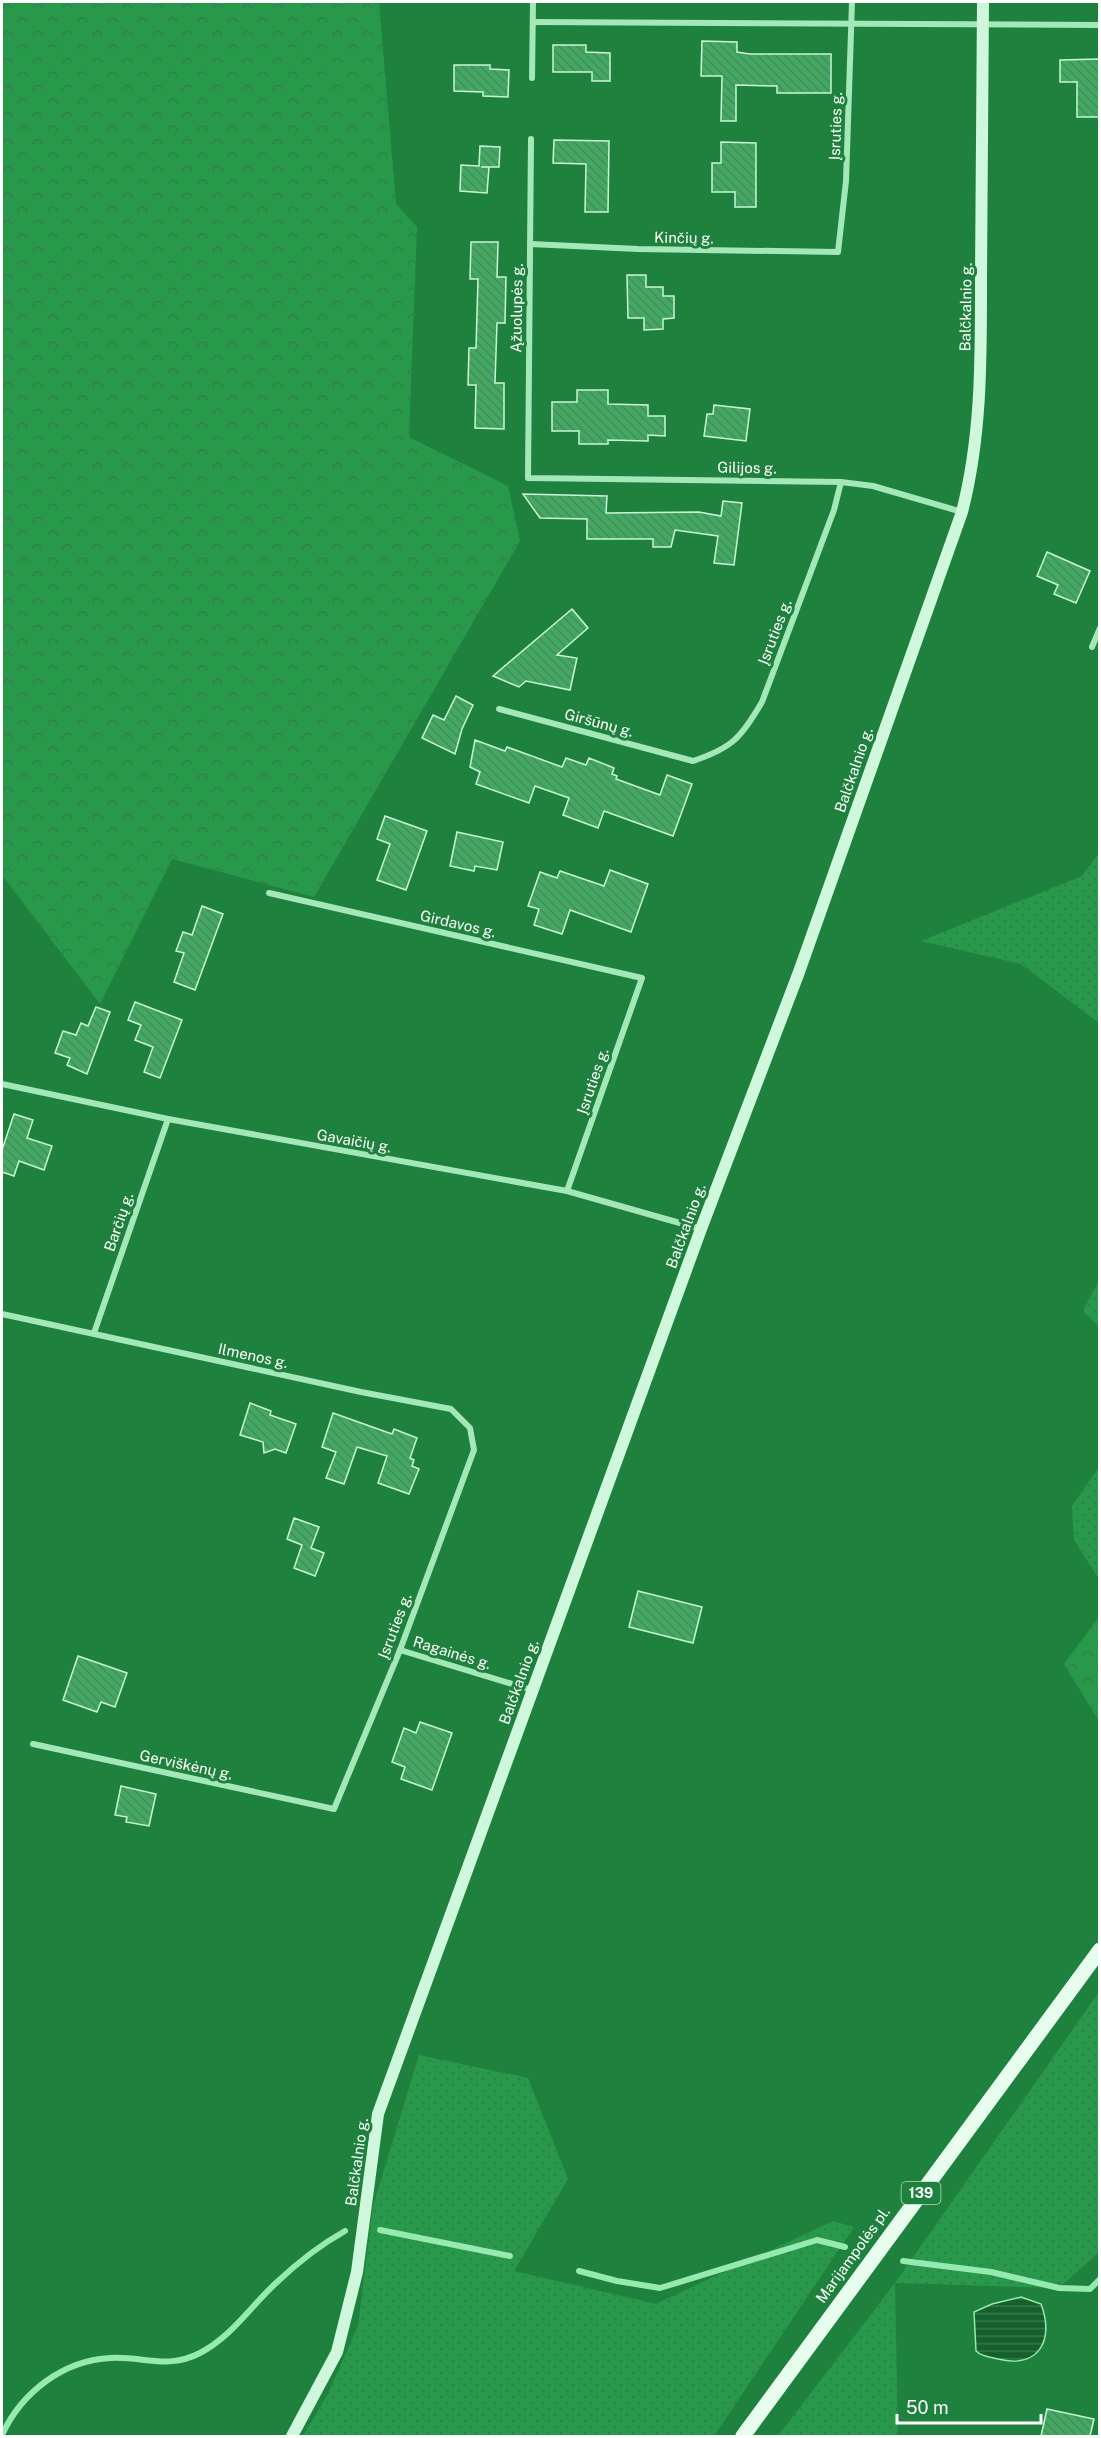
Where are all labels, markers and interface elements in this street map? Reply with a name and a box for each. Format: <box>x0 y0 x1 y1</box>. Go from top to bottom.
street label: Įsruties g. <box>826 92 845 160</box>
street label: Kinčių g. <box>654 228 714 247</box>
street label: Balčkalnio g. <box>956 262 975 352</box>
street label: Ąžuolupės g. <box>507 263 526 353</box>
street label: Gilijos g. <box>717 458 777 477</box>
street label: Įsruties g. <box>754 597 795 667</box>
street label: Giršūnų g. <box>563 705 635 740</box>
street label: Balčkalnio g. <box>831 725 876 815</box>
street label: Girdavos g. <box>419 907 498 940</box>
street label: Įsruties g. <box>573 1046 612 1116</box>
street label: Gavaičių g. <box>315 1126 393 1155</box>
street label: Balčkalnio g. <box>662 1181 709 1270</box>
street label: Barčių g. <box>101 1190 136 1253</box>
street label: Ilmenos g. <box>217 1340 290 1371</box>
street label: Įsruties g. <box>374 1591 415 1661</box>
street label: Ragainės g. <box>411 1633 493 1672</box>
street label: Balčkalnio g. <box>495 1637 542 1726</box>
street label: Gerviškėnų g. <box>138 1746 234 1783</box>
street label: Balčkalnio g. <box>342 2117 371 2207</box>
road number: 139 <box>902 2182 940 2204</box>
street label: Marijampolės pl. <box>812 2203 893 2306</box>
scale bar <box>897 2387 1041 2425</box>
text: 50 m <box>906 2397 949 2418</box>

